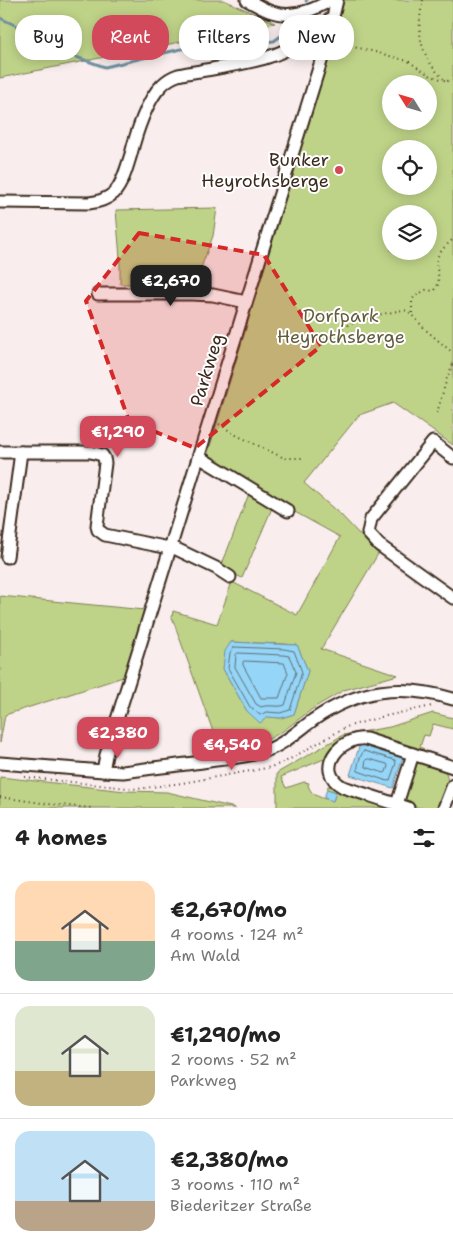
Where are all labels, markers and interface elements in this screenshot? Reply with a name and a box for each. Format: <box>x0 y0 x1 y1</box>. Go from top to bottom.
chip: Buy <box>15 15 82 60</box>
chip: Rent <box>92 15 169 60</box>
chip: Filters <box>179 15 269 60</box>
chip: New <box>279 15 354 60</box>
north arrow <box>382 75 438 130</box>
map controls <box>382 75 437 260</box>
button: locate <box>382 140 437 195</box>
place label: Bunker Heyrothsberge <box>201 148 329 193</box>
marker: Bunker Heyrothsberge <box>333 164 345 176</box>
button: layers <box>382 205 437 260</box>
pin: €2,670 <box>130 264 212 307</box>
text: €2,670 <box>142 270 200 291</box>
park label: Dorfpark Heyrothsberge <box>277 304 405 349</box>
street label: Parkweg <box>185 331 229 409</box>
pin: €1,290 <box>77 416 159 458</box>
text: €1,290 <box>91 421 145 442</box>
pin: €2,380 <box>77 716 159 759</box>
text: €2,380 <box>88 722 148 743</box>
pin: €4,540 <box>191 728 273 771</box>
text: €4,540 <box>203 734 261 755</box>
text: 4 homes <box>15 824 107 852</box>
icon: filters <box>410 824 438 852</box>
text: €2,670/mo <box>170 896 287 924</box>
icon: home <box>55 901 115 961</box>
text: 4 rooms · 124 m² <box>170 924 304 945</box>
text: Am Wald <box>170 945 240 966</box>
text: €1,290/mo <box>170 1021 281 1049</box>
icon: home <box>55 1026 115 1086</box>
text: 2 rooms · 52 m² <box>170 1049 297 1070</box>
text: Parkweg <box>170 1070 237 1091</box>
text: €2,380/mo <box>170 1146 289 1174</box>
icon: home <box>55 1151 115 1211</box>
text: 3 rooms · 110 m² <box>170 1174 300 1195</box>
text: Biederitzer Straße <box>170 1195 312 1216</box>

